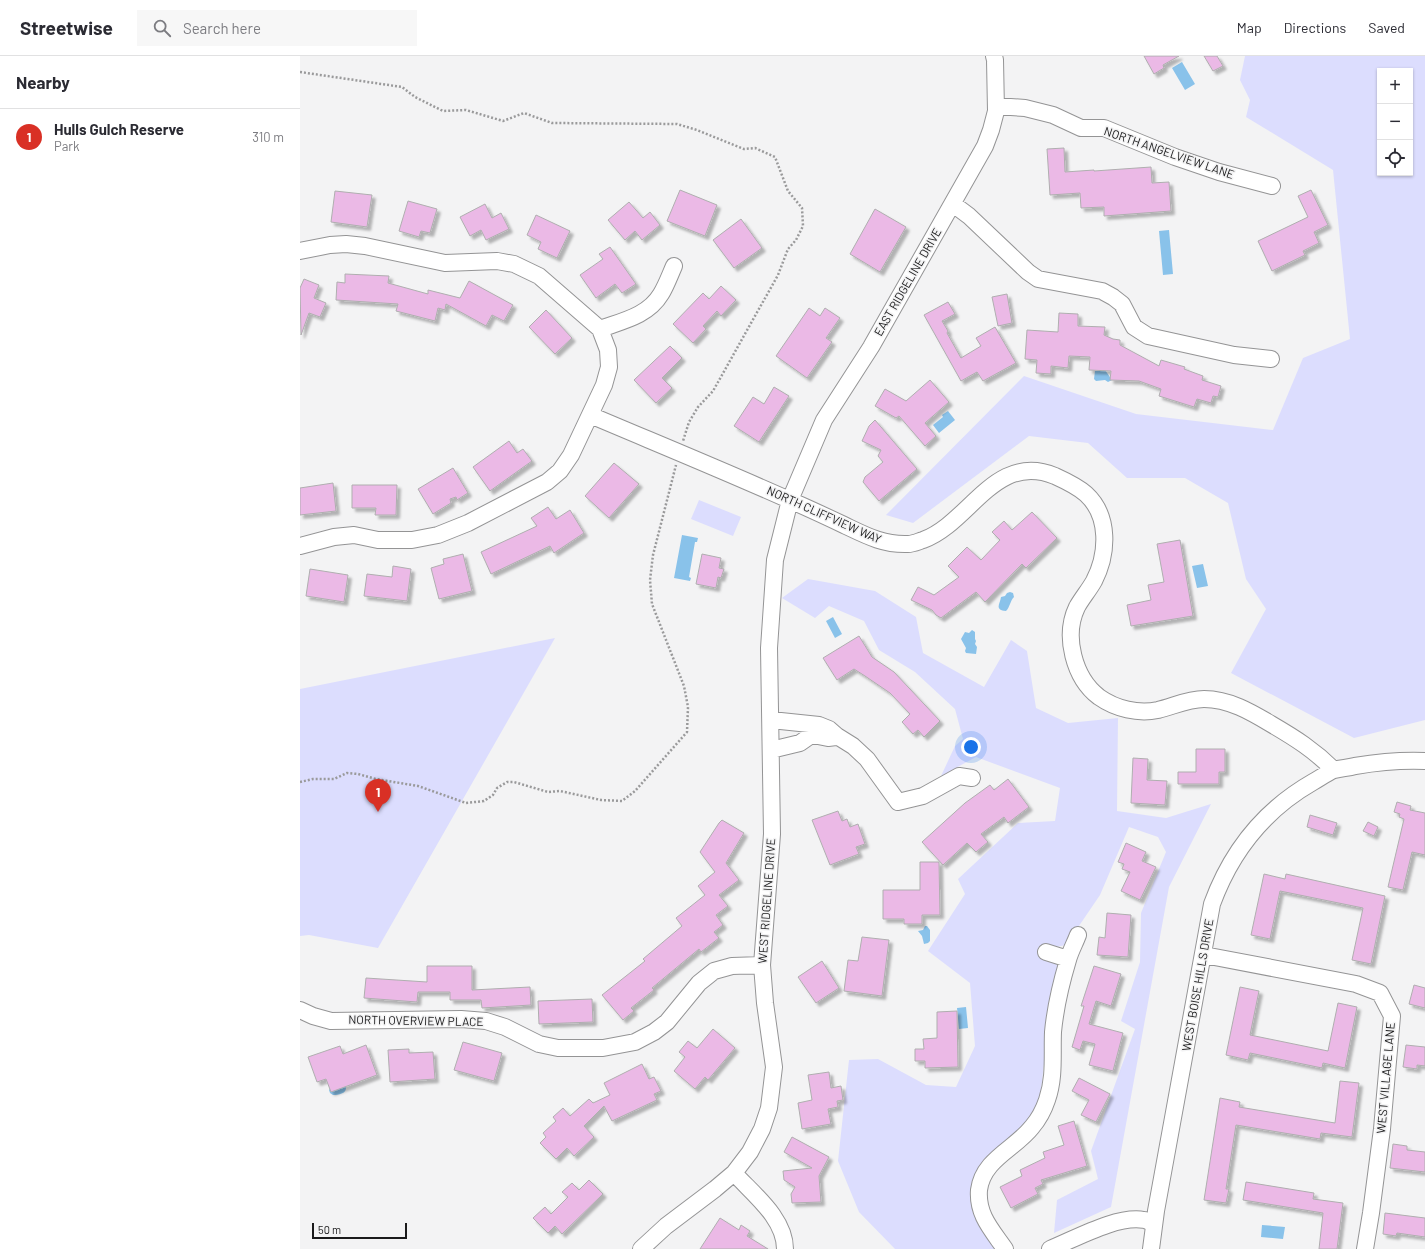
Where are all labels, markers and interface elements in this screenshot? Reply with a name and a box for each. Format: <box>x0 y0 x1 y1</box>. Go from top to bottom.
search box <box>137 10 417 46</box>
text: Streetwise <box>20 16 113 39</box>
icon: search <box>151 17 173 39</box>
text: Search here <box>183 19 261 37</box>
text: Map <box>1237 19 1262 36</box>
text: Directions <box>1284 19 1346 36</box>
text: Saved <box>1368 19 1405 36</box>
map controls <box>1377 68 1413 176</box>
button: + <box>1377 68 1413 104</box>
text: Nearby <box>16 72 70 92</box>
button: − <box>1377 104 1413 140</box>
text: Hulls Gulch Reserve <box>54 120 184 138</box>
street label: NORTH ANGELVIEW LANE <box>1102 123 1236 181</box>
text: 1 <box>27 129 31 145</box>
text: 310 m <box>252 129 284 145</box>
text: Park <box>54 138 80 154</box>
button: locate <box>1377 140 1413 176</box>
street label: EAST RIDGELINE DRIVE <box>871 225 944 338</box>
street label: NORTH CLIFFVIEW WAY <box>765 482 884 546</box>
your location <box>961 737 981 757</box>
pin: 1 <box>365 779 391 812</box>
street label: WEST RIDGELINE DRIVE <box>755 838 777 964</box>
street label: WEST BOISE HILLS DRIVE <box>1178 917 1216 1052</box>
street label: NORTH OVERVIEW PLACE <box>348 1012 484 1028</box>
street label: WEST VILLAGE LANE <box>1373 1022 1397 1134</box>
scale bar <box>312 1221 407 1240</box>
text: 50 m <box>318 1223 341 1236</box>

